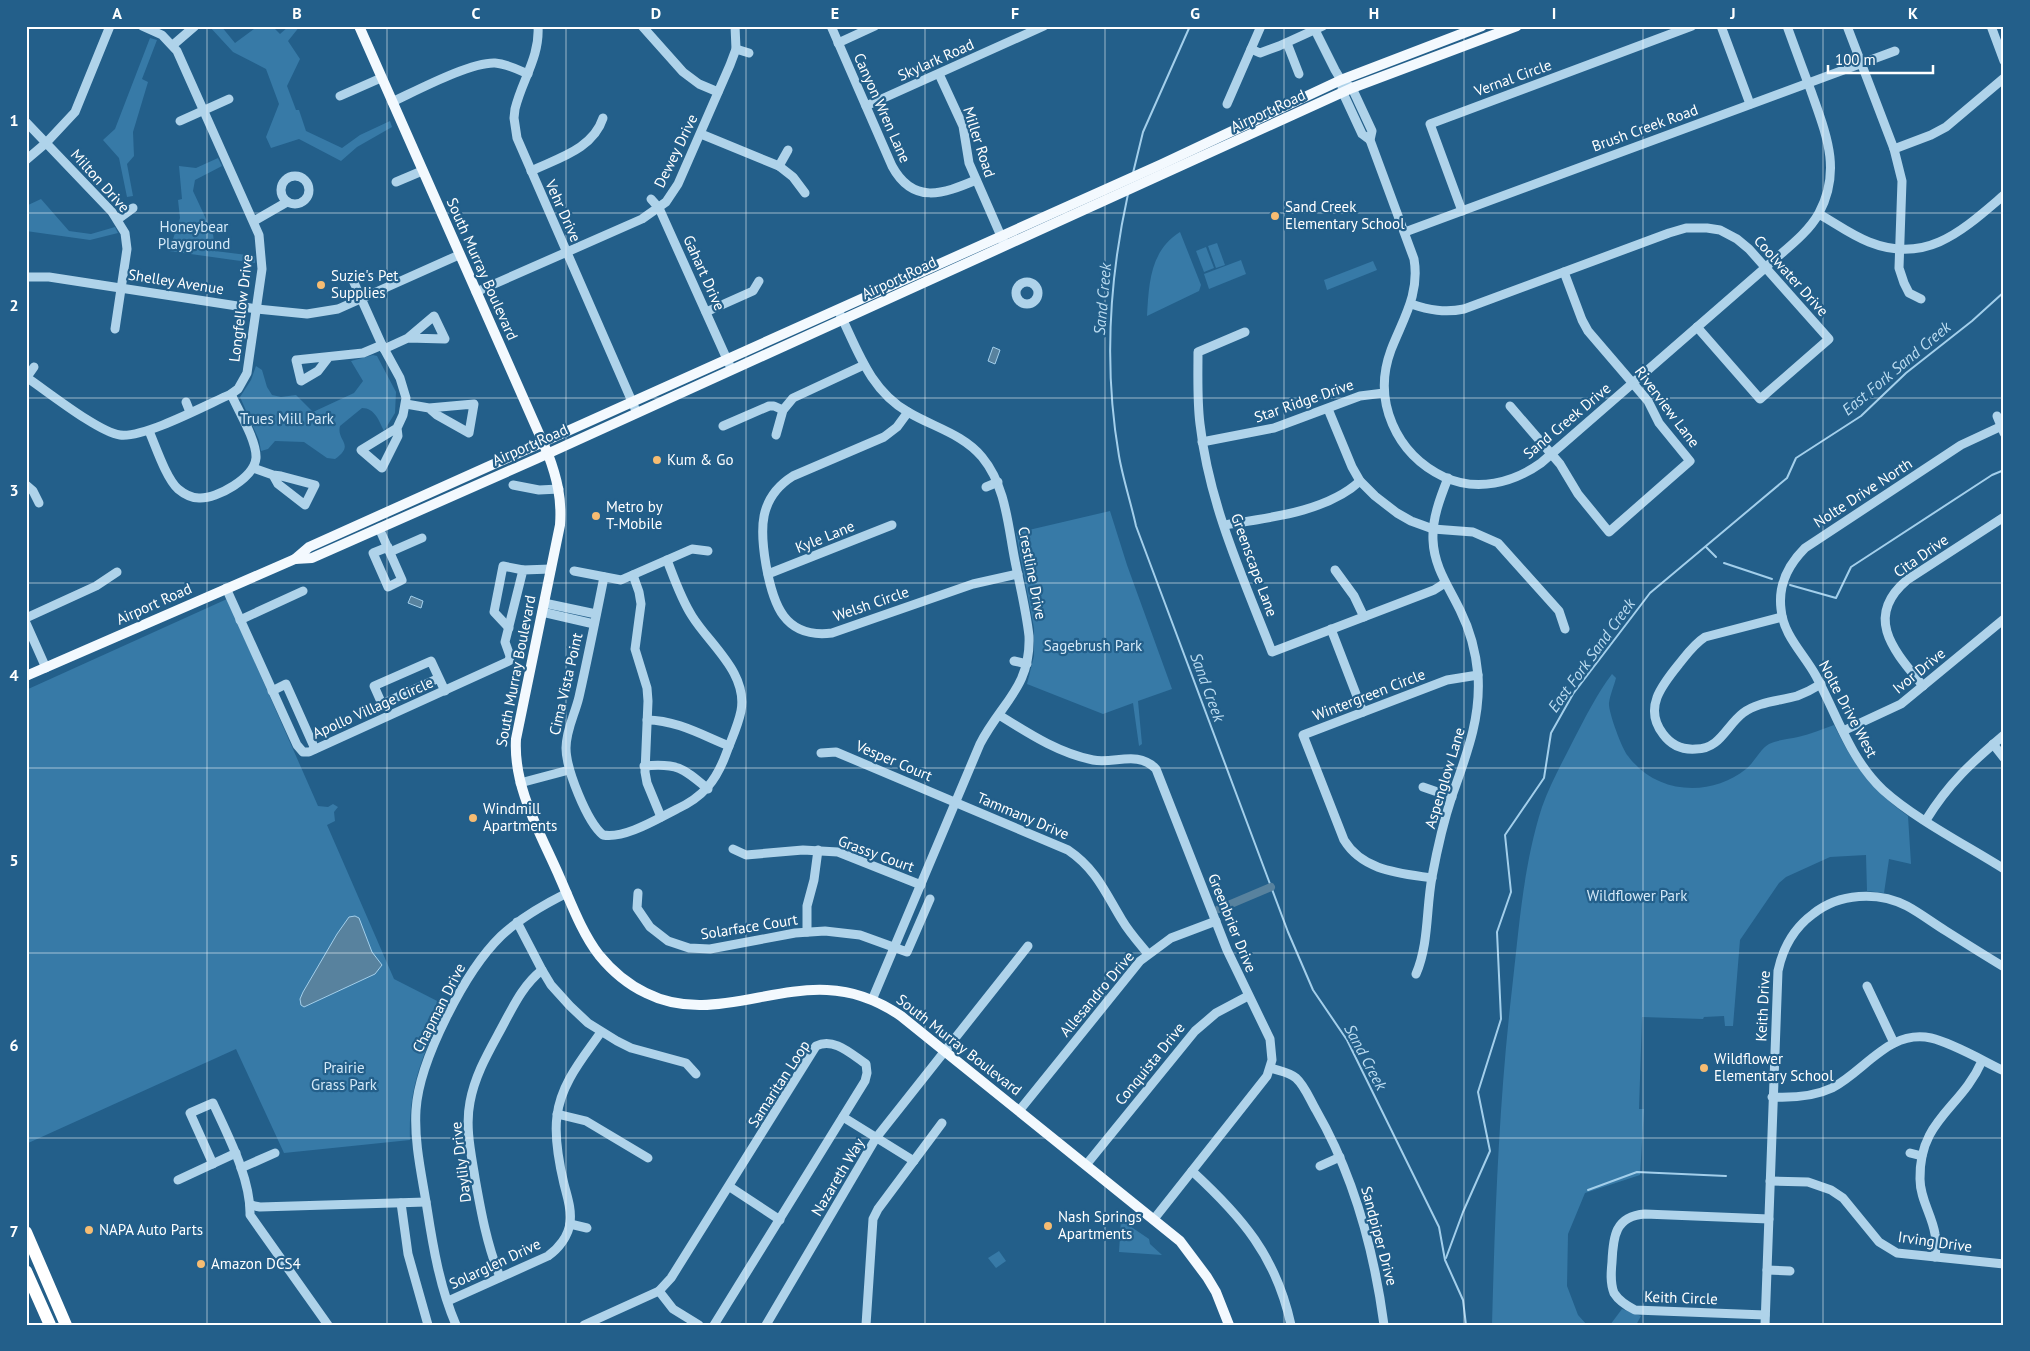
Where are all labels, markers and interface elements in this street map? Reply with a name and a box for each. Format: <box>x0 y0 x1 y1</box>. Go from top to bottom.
text: A <box>112 3 122 23</box>
text: B <box>292 3 302 23</box>
text: C <box>472 3 481 23</box>
text: D <box>651 3 661 23</box>
text: E <box>831 3 839 23</box>
text: F <box>1011 3 1019 23</box>
text: G <box>1190 3 1200 23</box>
text: H <box>1369 3 1379 23</box>
text: I <box>1552 3 1556 23</box>
text: J <box>1729 3 1736 23</box>
text: K <box>1908 3 1918 23</box>
street label: Skylark Road <box>895 34 977 85</box>
scale bar <box>1828 42 1932 74</box>
street label: Canyon Wren Lane <box>850 50 915 166</box>
text: 100 m <box>1835 50 1876 69</box>
street label: Vernal Circle <box>1471 55 1554 101</box>
street label: Airport Road <box>1227 85 1308 136</box>
street label: Brush Creek Road <box>1589 100 1700 156</box>
street label: Miller Road <box>959 104 1000 180</box>
text: 1 <box>9 110 19 130</box>
street label: Dewey Drive <box>650 111 702 191</box>
street label: Milton Drive <box>67 145 134 216</box>
street label: Vehr Drive <box>541 176 586 245</box>
street label: South Murray Boulevard <box>442 195 522 343</box>
place label: Sand Creek Elementary School <box>1285 197 1405 233</box>
marker: Sand Creek Elementary School <box>1269 210 1281 222</box>
park label: Honeybear Playground <box>158 217 230 253</box>
street label: Coolwater Drive <box>1750 231 1833 320</box>
street label: Gahart Drive <box>679 232 730 313</box>
street label: Airport Road <box>858 252 939 303</box>
street label: Longfellow Drive <box>224 253 257 363</box>
water label: Sand Creek <box>1089 261 1115 336</box>
street label: Shelley Avenue <box>127 265 225 298</box>
place label: Suzie's Pet Supplies <box>331 266 398 302</box>
marker: Suzie's Pet Supplies <box>315 279 327 291</box>
text: 2 <box>9 295 19 315</box>
water label: East Fork Sand Creek <box>1838 316 1955 419</box>
street label: Riverview Lane <box>1631 362 1704 451</box>
street label: Star Ridge Drive <box>1252 375 1356 426</box>
street label: Sand Creek Drive <box>1519 378 1614 463</box>
park label: Trues Mill Park <box>240 409 335 428</box>
street label: Airport Road <box>489 420 570 470</box>
place label: Kum & Go <box>667 450 733 469</box>
marker: Kum & Go <box>651 454 663 466</box>
street label: Nolte Drive North <box>1810 454 1916 531</box>
text: 3 <box>9 480 19 500</box>
place label: Metro by T-Mobile <box>606 497 663 533</box>
marker: Metro by T-Mobile <box>590 510 602 522</box>
street label: Greenscape Lane <box>1227 511 1282 619</box>
street label: Kyle Lane <box>792 516 857 557</box>
street label: Crestline Drive <box>1014 525 1051 621</box>
street label: Cita Drive <box>1890 530 1952 581</box>
street label: Airport Road <box>113 579 194 629</box>
street label: Welsh Circle <box>831 582 911 625</box>
street label: South Murray Boulevard <box>492 594 540 748</box>
water label: East Fork Sand Creek <box>1543 594 1639 716</box>
street label: Cima Vista Point <box>545 631 587 737</box>
park label: Sagebrush Park <box>1044 636 1143 655</box>
street label: Ivor Drive <box>1889 644 1949 698</box>
water label: Sand Creek <box>1186 650 1230 725</box>
street label: Nolte Drive West <box>1815 657 1882 761</box>
street label: Wintergreen Circle <box>1310 664 1428 725</box>
text: 4 <box>9 665 19 685</box>
street label: Apollo Village Circle <box>309 672 436 743</box>
street label: Aspenglow Lane <box>1420 725 1469 831</box>
street label: Vesper Court <box>852 736 935 785</box>
street label: Tammany Drive <box>974 788 1072 843</box>
place label: Windmill Apartments <box>483 799 557 835</box>
marker: Windmill Apartments <box>467 812 479 824</box>
street label: Grassy Court <box>836 831 917 876</box>
text: 5 <box>9 850 19 870</box>
street label: Greenbrier Drive <box>1204 871 1261 975</box>
park label: Wildflower Park <box>1587 886 1688 905</box>
street label: Solarface Court <box>699 909 799 944</box>
street label: Allesandro Drive <box>1055 947 1138 1040</box>
street label: Chapman Drive <box>408 960 469 1056</box>
street label: Keith Drive <box>1751 970 1774 1042</box>
street label: South Murray Boulevard <box>893 990 1026 1099</box>
street label: Conquista Drive <box>1110 1018 1189 1109</box>
water label: Sand Creek <box>1340 1020 1392 1094</box>
text: 6 <box>9 1035 19 1055</box>
street label: Samaritan Loop <box>743 1037 814 1131</box>
place label: Wildflower Elementary School <box>1714 1049 1834 1085</box>
park label: Prairie Grass Park <box>311 1058 378 1094</box>
marker: Wildflower Elementary School <box>1698 1062 1710 1074</box>
street label: Daylily Drive <box>446 1121 475 1203</box>
street label: Nazareth Way <box>807 1134 868 1219</box>
street label: Sandpiper Drive <box>1357 1184 1402 1288</box>
place label: Nash Springs Apartments <box>1058 1207 1142 1243</box>
place label: NAPA Auto Parts <box>99 1220 203 1239</box>
marker: Nash Springs Apartments <box>1042 1220 1054 1232</box>
text: 7 <box>9 1221 19 1241</box>
marker: NAPA Auto Parts <box>83 1224 95 1236</box>
street label: Irving Drive <box>1897 1227 1973 1256</box>
street label: Solarglen Drive <box>446 1234 544 1293</box>
place label: Amazon DCS4 <box>211 1254 301 1273</box>
marker: Amazon DCS4 <box>195 1258 207 1270</box>
street label: Keith Circle <box>1644 1287 1718 1308</box>

